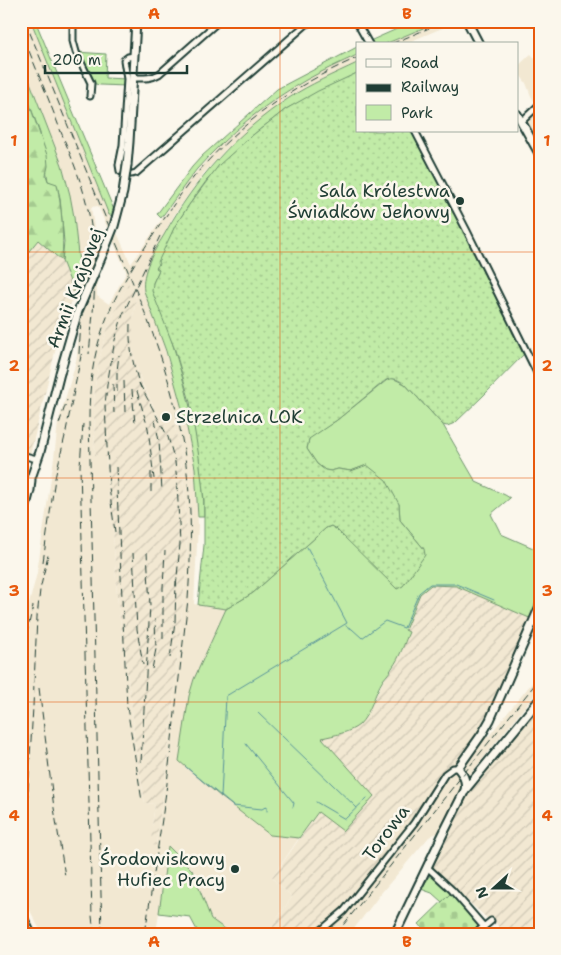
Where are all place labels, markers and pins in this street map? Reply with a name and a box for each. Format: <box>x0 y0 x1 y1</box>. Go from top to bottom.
place label: Sala Królestwa Świadków Jehowy <box>288 179 450 224</box>
marker: Sala Królestwa Świadków Jehowy <box>454 195 466 207</box>
place label: Strzelnica LOK <box>176 405 303 429</box>
marker: Strzelnica LOK <box>160 411 172 423</box>
place label: Środowiskowy Hufiec Pracy <box>100 847 225 892</box>
marker: Środowiskowy Hufiec Pracy <box>229 863 241 875</box>

